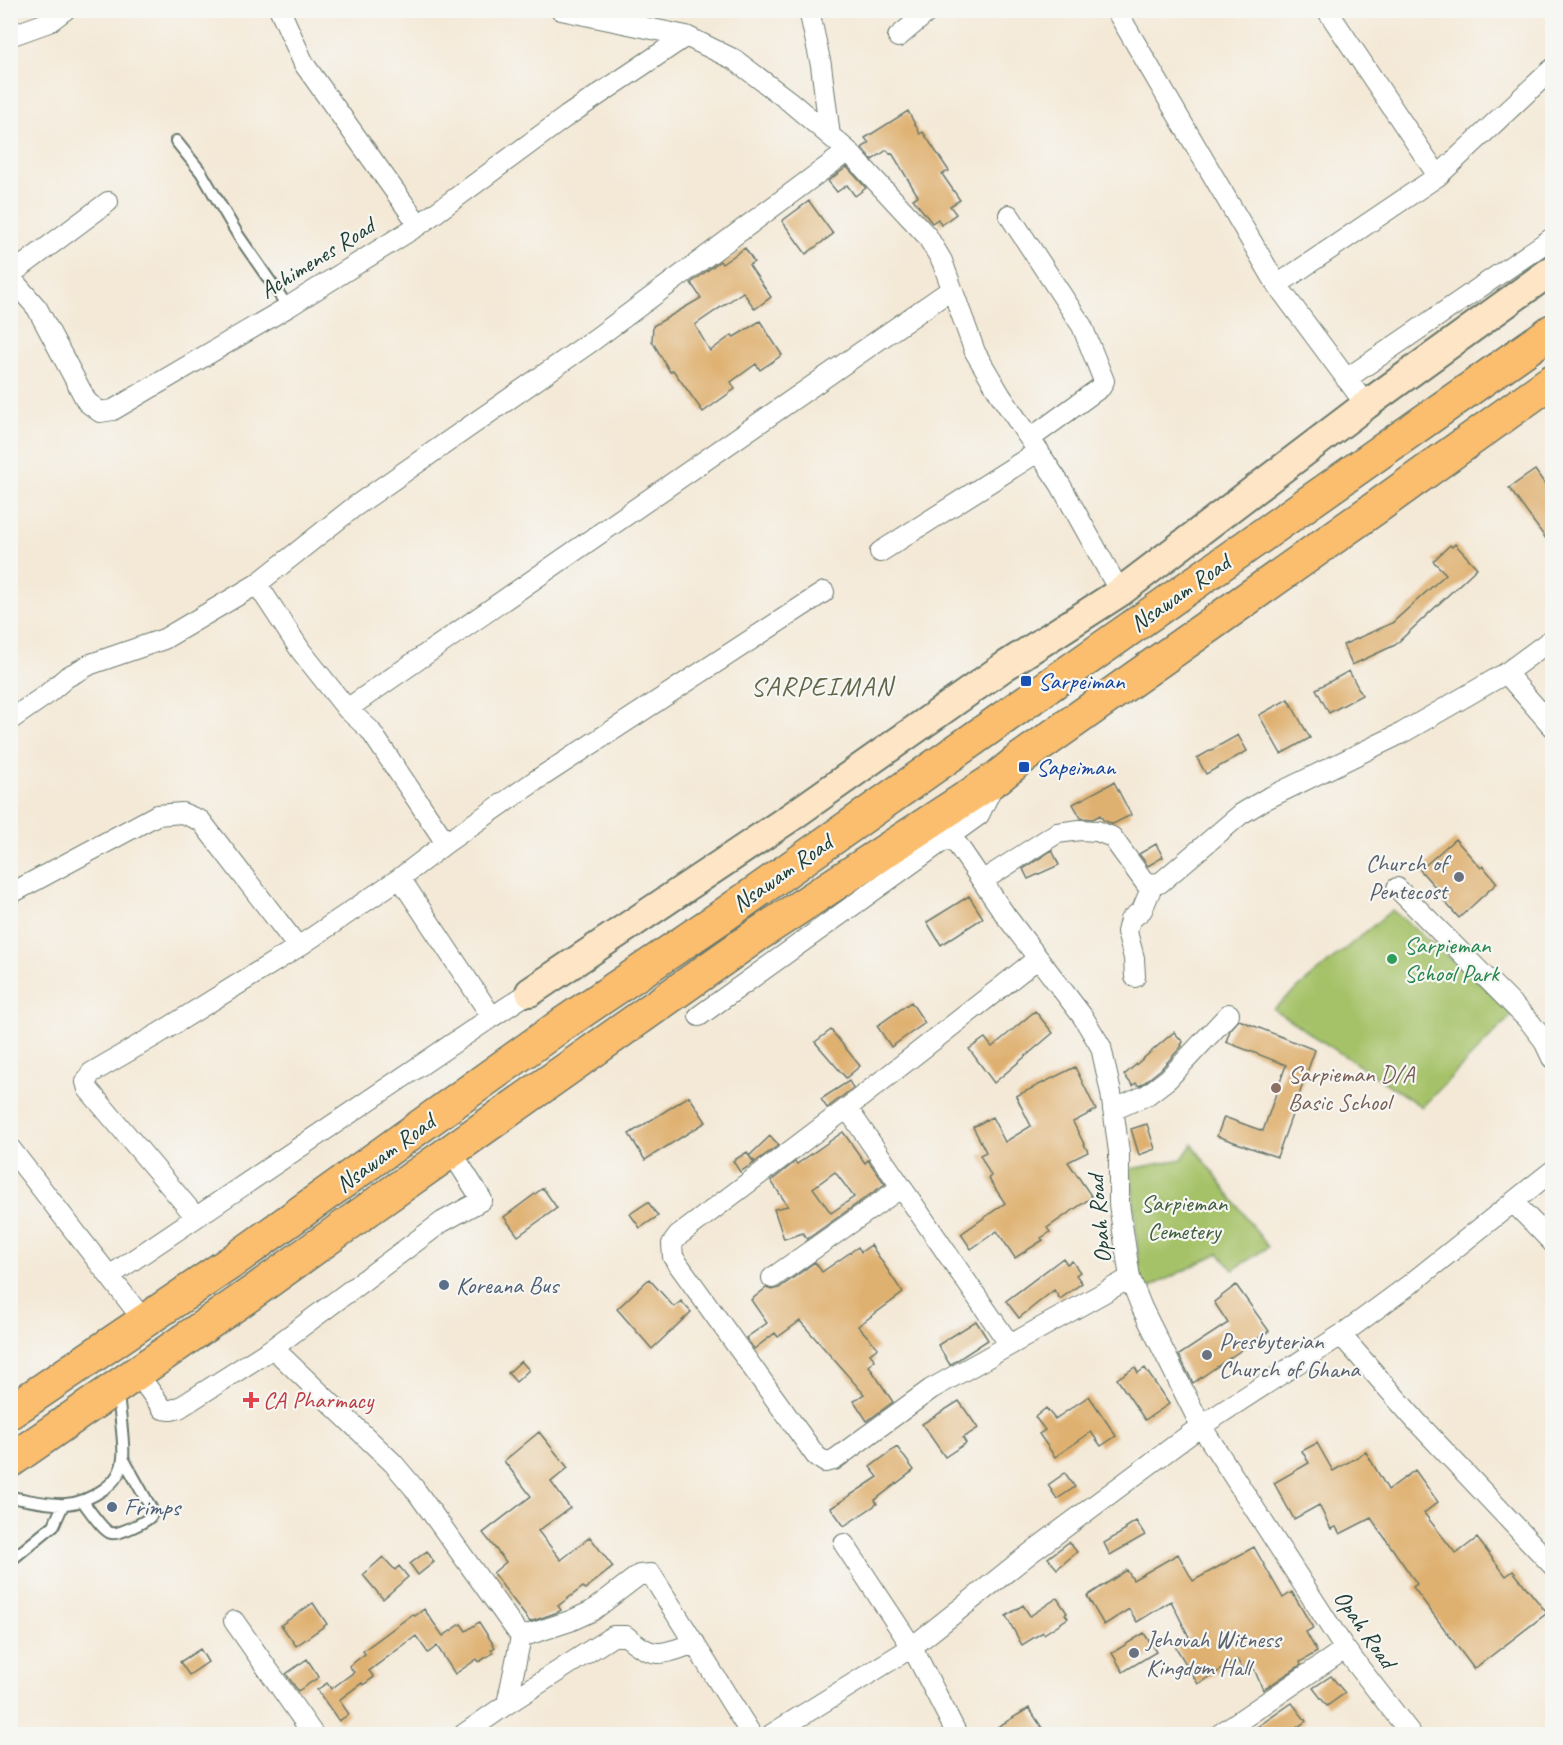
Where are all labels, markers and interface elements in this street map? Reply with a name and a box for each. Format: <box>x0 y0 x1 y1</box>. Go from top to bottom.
street label: Achimenes Road <box>254 209 383 305</box>
street label: Nsawam Road <box>1124 546 1239 638</box>
place label: Sarpeiman <box>1038 666 1126 696</box>
district label: SARPEIMAN <box>751 669 895 703</box>
marker: Sarpeiman <box>1019 674 1033 688</box>
place label: Sapeiman <box>1036 752 1116 782</box>
marker: Sapeiman <box>1017 760 1031 774</box>
street label: Nsawam Road <box>726 826 841 918</box>
place label: Church of Pentecost <box>1366 848 1452 906</box>
marker: Church of Pentecost <box>1452 870 1466 884</box>
place label: Sarpieman School Park <box>1404 930 1501 988</box>
marker: Sarpieman School Park <box>1385 952 1399 966</box>
place label: Sarpieman D/A Basic School <box>1288 1059 1415 1117</box>
marker: Sarpieman D/A Basic School <box>1269 1081 1283 1095</box>
street label: Nsawam Road <box>330 1105 443 1199</box>
street label: Opah Road <box>1080 1170 1118 1265</box>
park label: Sarpieman Cemetery <box>1141 1188 1229 1246</box>
place label: Koreana Bus <box>456 1270 560 1300</box>
marker: Koreana Bus <box>437 1278 451 1292</box>
place label: Presbyterian Church of Ghana <box>1219 1326 1361 1384</box>
marker: Presbyterian Church of Ghana <box>1200 1348 1214 1362</box>
place label: CA Pharmacy <box>263 1385 375 1415</box>
marker: CA Pharmacy <box>244 1393 258 1407</box>
place label: Frimps <box>124 1492 183 1522</box>
marker: Frimps <box>105 1500 119 1514</box>
street label: Opah Road <box>1327 1584 1405 1677</box>
place label: Jehovah Witness Kingdom Hall <box>1145 1624 1283 1682</box>
marker: Jehovah Witness Kingdom Hall <box>1127 1646 1141 1660</box>

